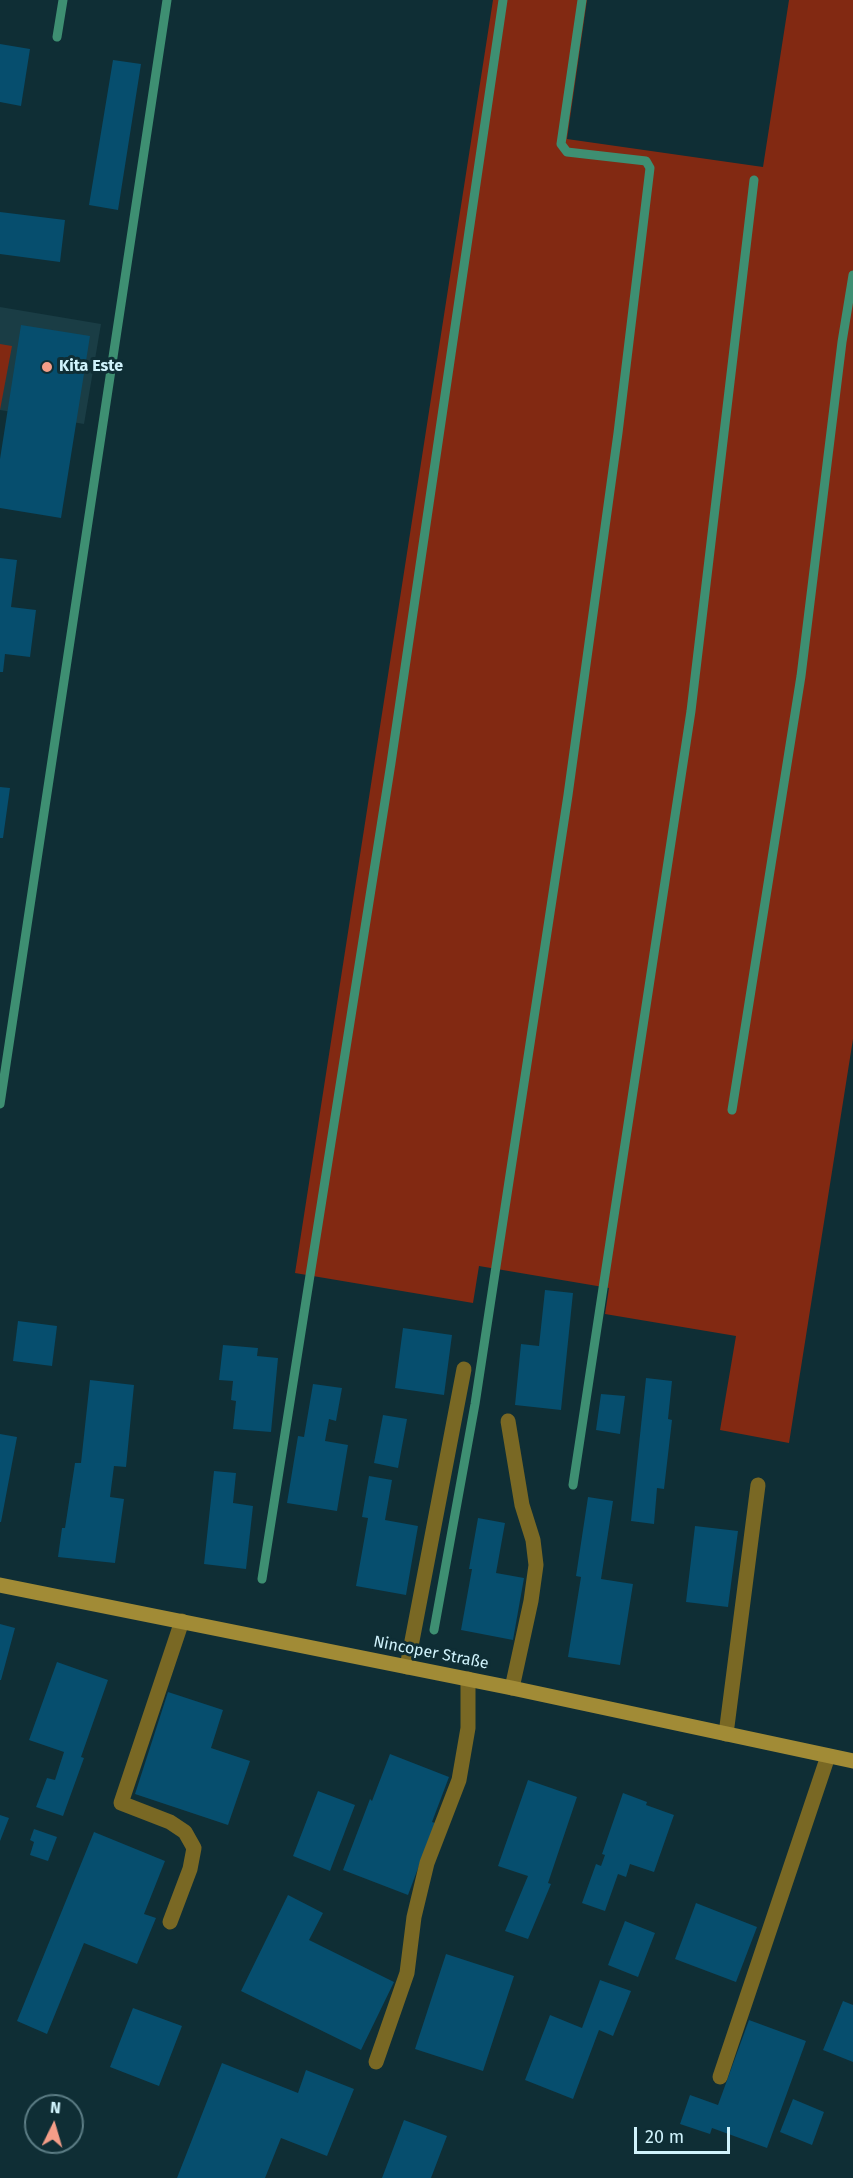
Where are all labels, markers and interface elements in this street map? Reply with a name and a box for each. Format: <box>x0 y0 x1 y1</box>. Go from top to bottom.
place label: Kita Este <box>59 357 123 377</box>
marker: Kita Este <box>40 360 54 374</box>
street label: Nincoper Straße <box>372 1632 490 1674</box>
north arrow <box>24 2094 84 2154</box>
text: N <box>49 2098 62 2117</box>
scale bar <box>637 2115 733 2153</box>
text: 20 m <box>645 2126 684 2148</box>

